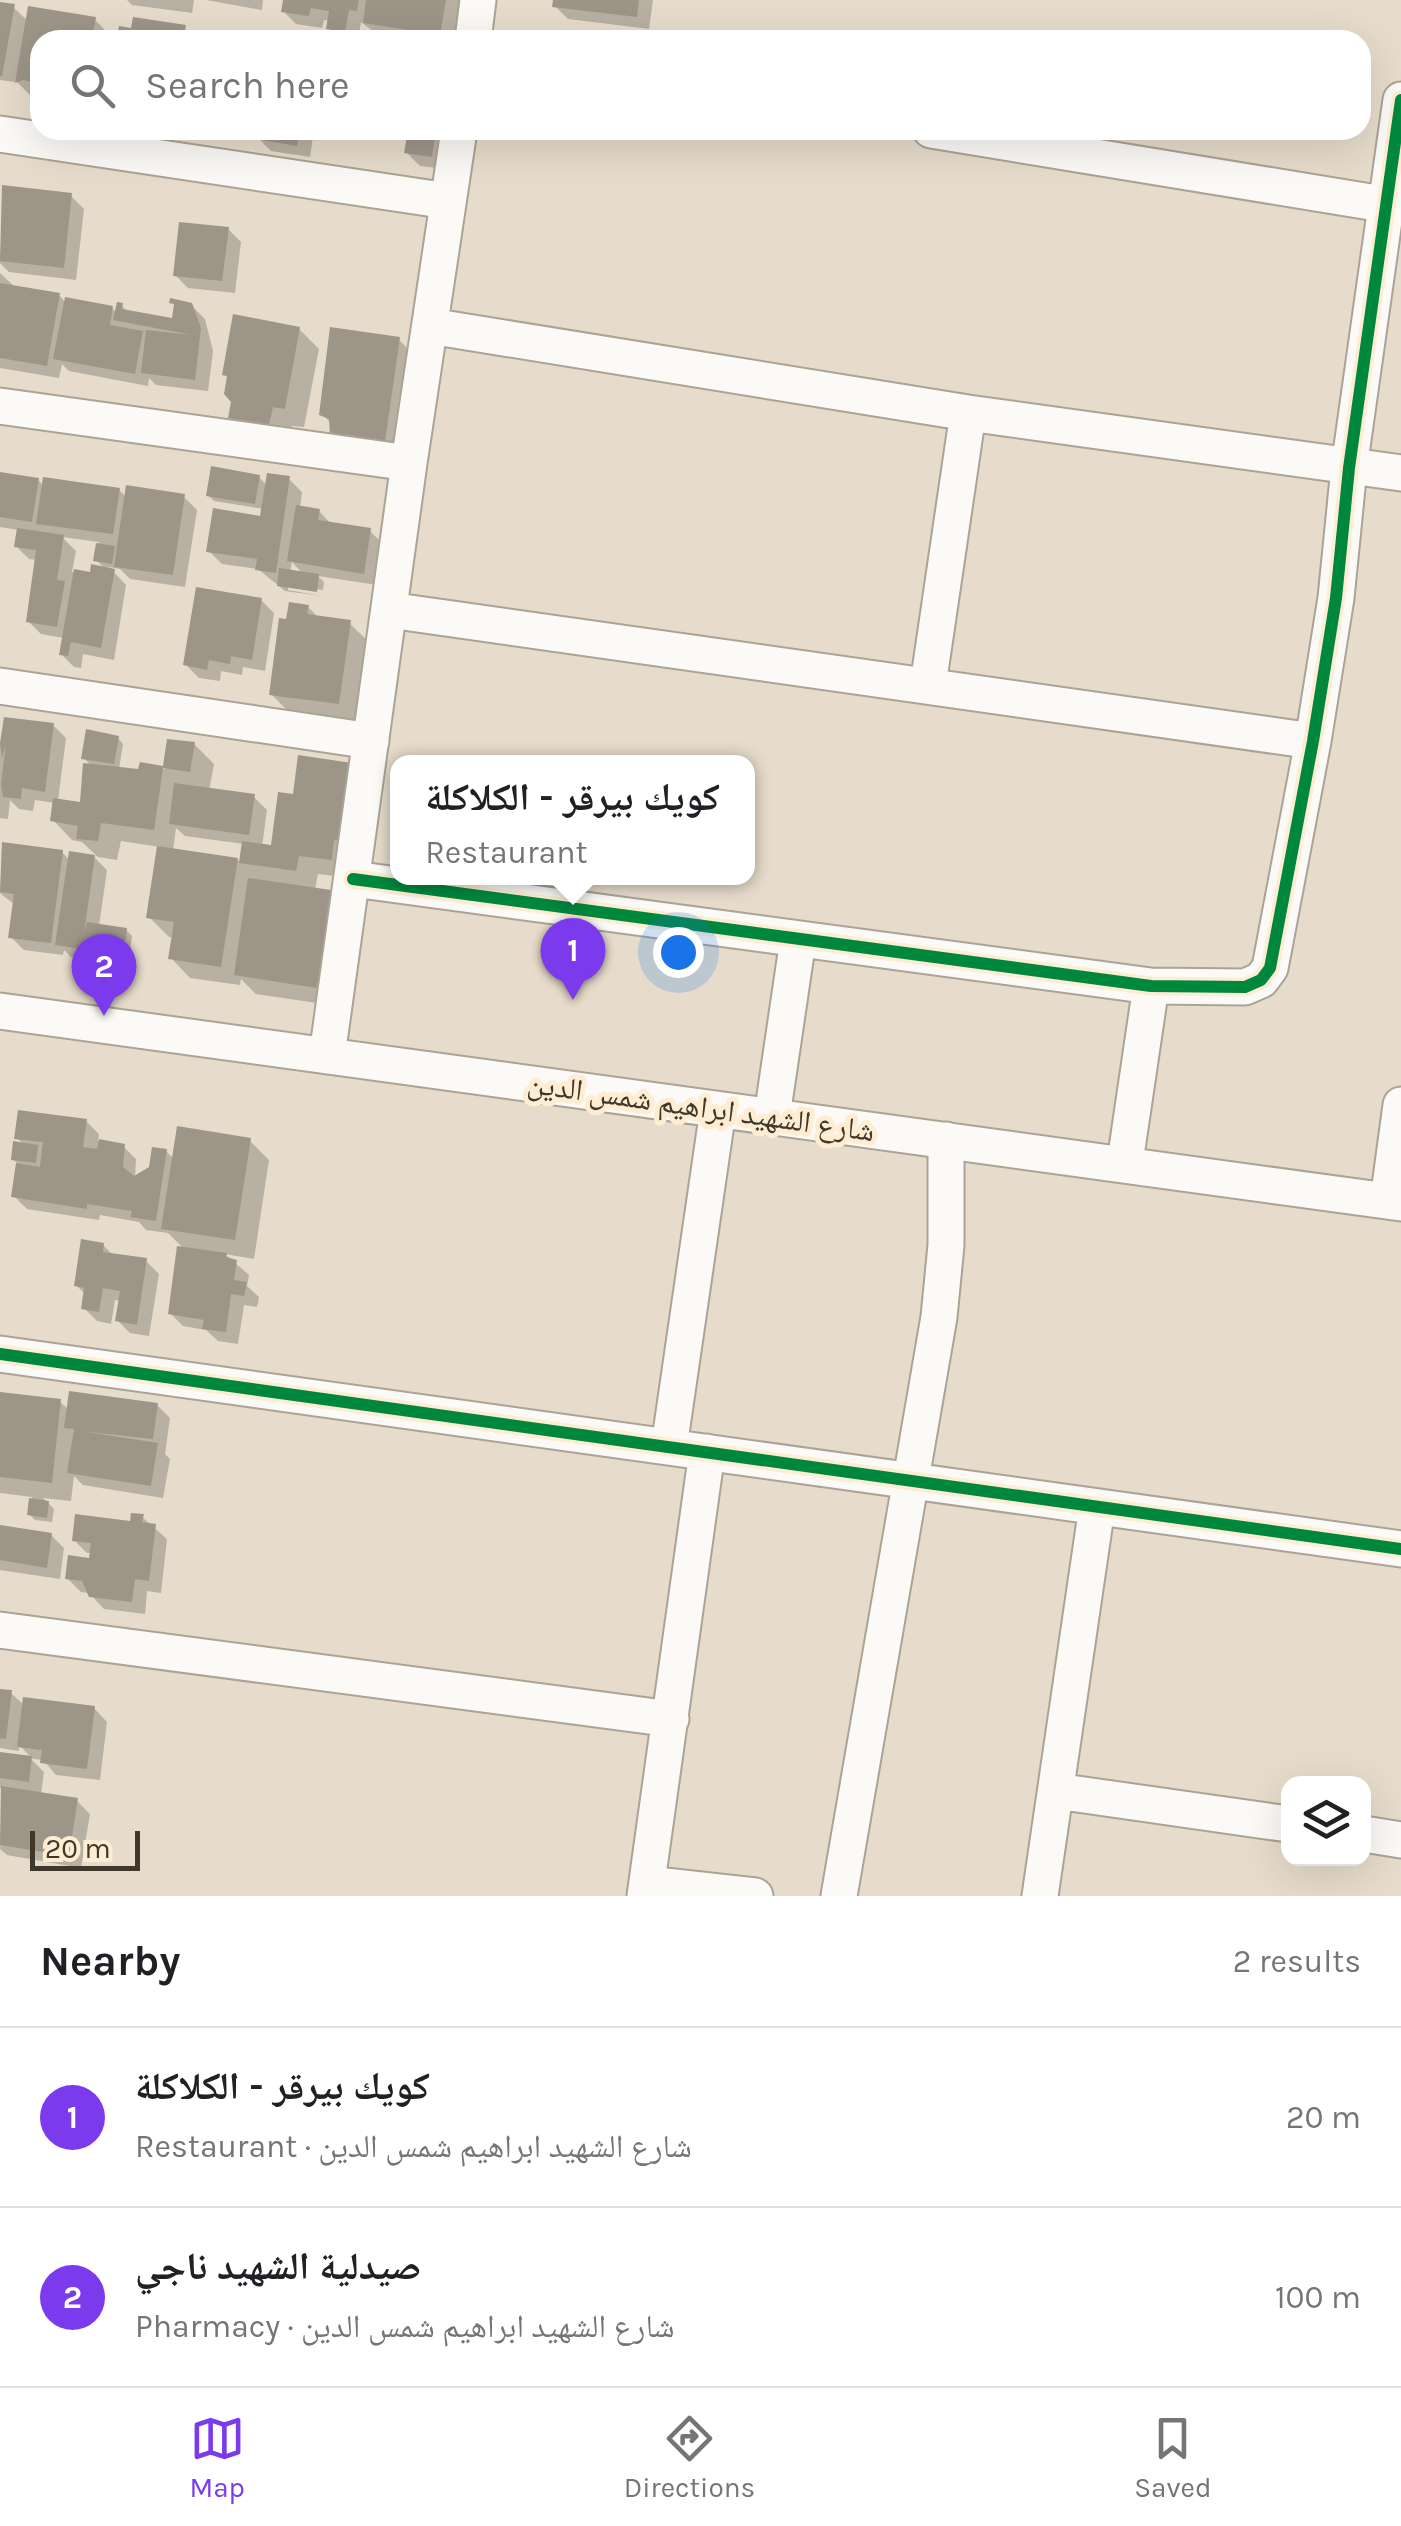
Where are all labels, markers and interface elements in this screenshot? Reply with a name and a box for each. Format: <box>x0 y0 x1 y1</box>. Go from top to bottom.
search box <box>30 30 1371 140</box>
icon: search <box>65 58 120 113</box>
text: Search here <box>145 63 349 108</box>
popup <box>390 755 755 885</box>
text: كويك بيرقر - الكلاكلة <box>425 775 720 820</box>
text: Restaurant <box>425 834 588 871</box>
pin: 1 <box>540 918 606 1000</box>
your location <box>653 927 704 978</box>
pin: 2 <box>72 934 136 1016</box>
street label: شارع الشهيد ابراهيم شمس الدين <box>525 1065 877 1151</box>
map controls <box>1281 1776 1371 1866</box>
button: layers <box>1281 1776 1371 1866</box>
scale bar <box>30 1826 140 1870</box>
text: 20 m <box>45 1832 111 1865</box>
text: Nearby <box>40 1936 180 1986</box>
text: 2 results <box>1233 1943 1361 1980</box>
text: كويك بيرقر - الكلاكلة <box>135 2064 430 2109</box>
text: 1 <box>67 2099 78 2136</box>
text: 20 m <box>1286 2099 1361 2136</box>
text: Restaurant · شارع الشهيد ابراهيم شمس الدين <box>135 2128 692 2165</box>
text: صيدلية الشهيد ناجي <box>135 2244 421 2289</box>
text: 2 <box>63 2279 82 2316</box>
text: 100 m <box>1275 2279 1361 2316</box>
text: Pharmacy · شارع الشهيد ابراهيم شمس الدين <box>135 2308 675 2345</box>
tab: Map <box>189 2411 245 2504</box>
tab: Directions <box>624 2411 755 2504</box>
tab: Saved <box>1134 2411 1212 2504</box>

